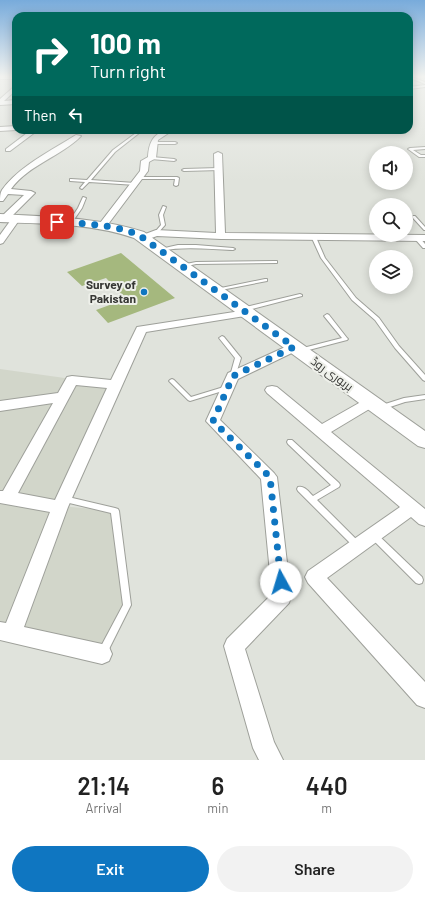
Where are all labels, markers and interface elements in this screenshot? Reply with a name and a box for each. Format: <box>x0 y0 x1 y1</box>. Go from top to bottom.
text: 100 m <box>90 26 161 60</box>
icon: right <box>24 28 76 80</box>
text: Turn right <box>90 60 166 82</box>
icon: left <box>65 104 87 126</box>
text: Then <box>24 106 57 124</box>
map controls <box>369 146 413 294</box>
button: sound <box>369 146 413 190</box>
button: search <box>369 198 413 242</box>
pin <box>40 205 74 239</box>
icon: arrive <box>46 211 68 233</box>
button: layers <box>369 250 413 294</box>
place label: Survey of Pakistan <box>86 277 136 305</box>
marker: Survey of Pakistan <box>139 287 149 297</box>
street label: بریوری روڈ <box>308 353 356 394</box>
position arrow <box>260 561 302 603</box>
text: 21:14 <box>77 771 130 800</box>
text: 6 <box>212 771 224 800</box>
text: 440 <box>306 771 348 800</box>
text: Arrival <box>86 800 122 816</box>
text: min <box>207 800 228 816</box>
text: m <box>321 800 332 816</box>
button: Exit <box>12 846 209 892</box>
button: Share <box>217 846 413 892</box>

